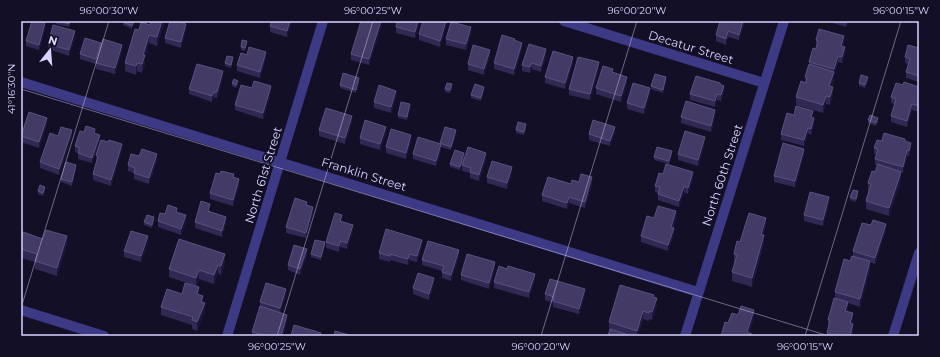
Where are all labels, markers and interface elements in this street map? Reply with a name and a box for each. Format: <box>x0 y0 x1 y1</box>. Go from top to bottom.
text: 96°00'30"W <box>80 4 138 17</box>
text: 96°00'25"W <box>344 4 402 17</box>
text: 96°00'20"W <box>608 4 666 17</box>
text: 96°00'15"W <box>873 4 929 17</box>
street label: Decatur Street <box>647 27 735 67</box>
north arrow <box>30 30 70 70</box>
text: N <box>47 32 59 48</box>
text: 41°16'30"N <box>5 64 18 114</box>
street label: North 60th Street <box>698 122 746 228</box>
street label: North 61st Street <box>241 125 285 225</box>
street label: Franklin Street <box>320 154 408 194</box>
text: 96°00'25"W <box>248 340 306 353</box>
text: 96°00'20"W <box>512 340 570 353</box>
text: 96°00'15"W <box>777 340 833 353</box>

